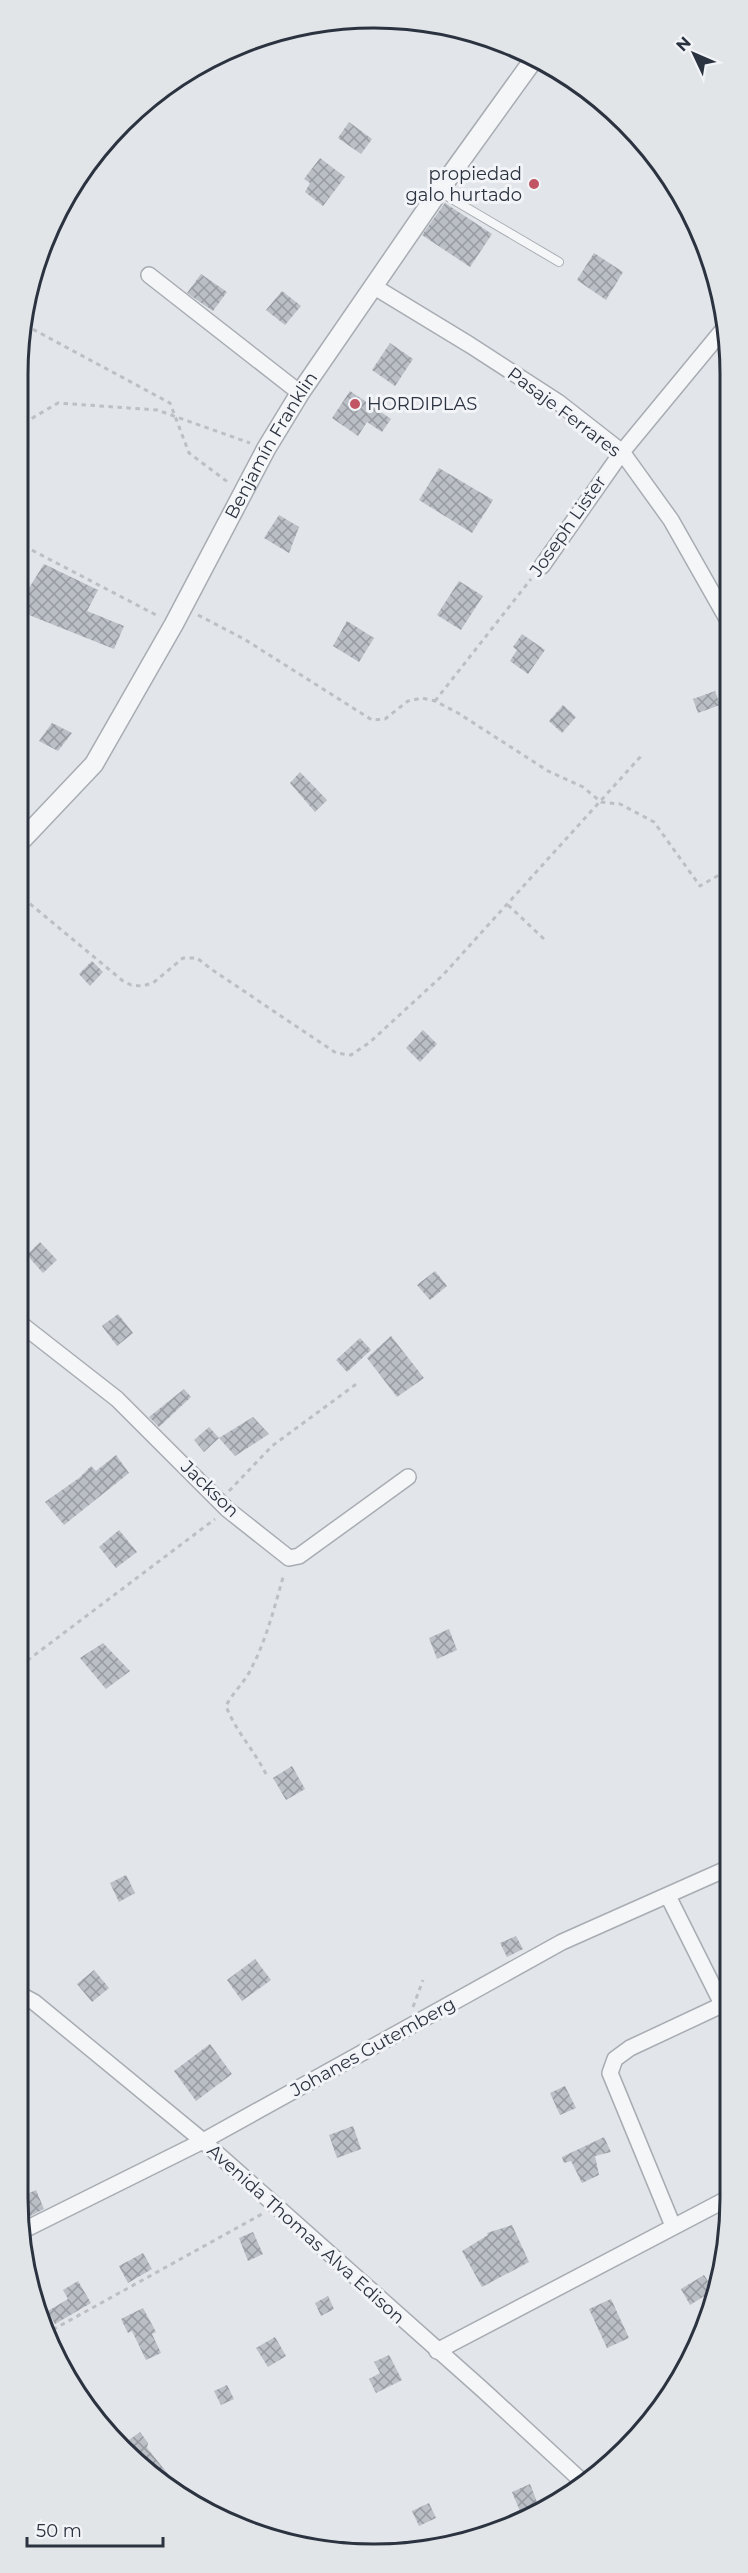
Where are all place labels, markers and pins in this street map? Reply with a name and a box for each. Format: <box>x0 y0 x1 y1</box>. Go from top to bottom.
place label: propiedad galo hurtado <box>405 163 522 206</box>
marker: propiedad galo hurtado <box>527 177 541 191</box>
place label: HORDIPLAS <box>367 393 477 415</box>
marker: HORDIPLAS <box>348 397 362 411</box>

